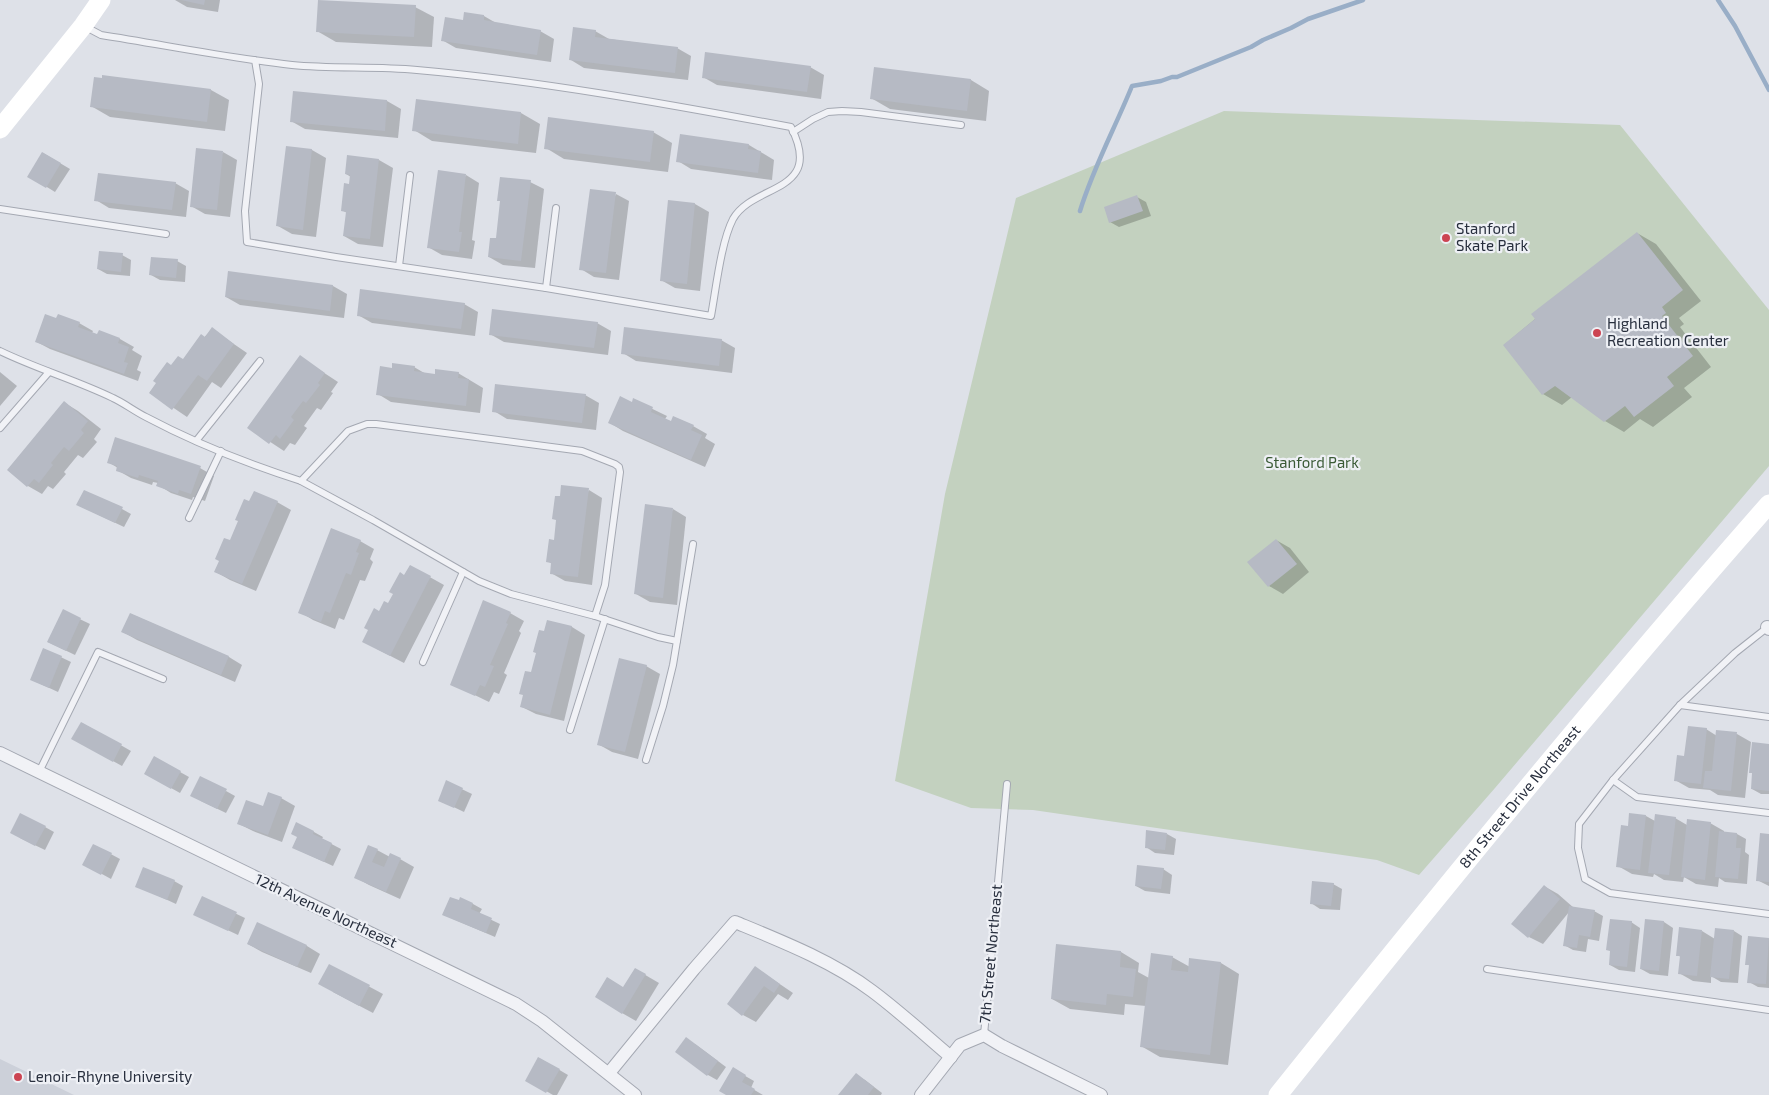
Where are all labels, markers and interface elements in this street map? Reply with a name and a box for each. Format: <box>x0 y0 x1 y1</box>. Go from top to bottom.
place label: Stanford Skate Park <box>1456 219 1528 254</box>
marker: Stanford Skate Park <box>1440 232 1452 244</box>
place label: Highland Recreation Center <box>1607 314 1729 349</box>
marker: Highland Recreation Center <box>1591 327 1603 339</box>
park label: Stanford Park <box>1265 453 1359 471</box>
street label: 8th Street Drive Northeast <box>1455 721 1584 871</box>
street label: 12th Avenue Northeast <box>253 869 401 951</box>
street label: 7th Street Northeast <box>975 883 1005 1024</box>
place label: Lenoir-Rhyne University <box>28 1067 192 1085</box>
marker: Lenoir-Rhyne University <box>12 1071 24 1083</box>

